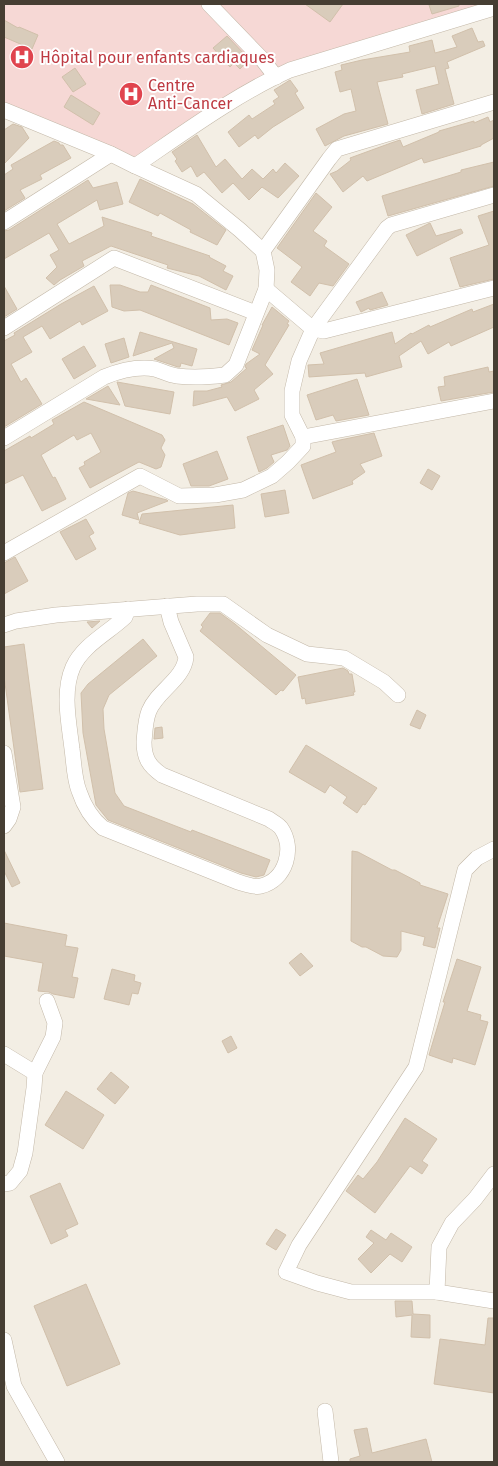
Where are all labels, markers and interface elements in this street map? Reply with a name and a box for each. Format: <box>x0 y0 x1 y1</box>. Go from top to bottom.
hospital icon: Hôpital pour enfants cardiaques <box>9 44 35 70</box>
place label: Hôpital pour enfants cardiaques <box>40 48 274 67</box>
place label: Centre Anti-Cancer <box>148 76 233 113</box>
hospital icon: Centre Anti-Cancer <box>118 81 144 107</box>

